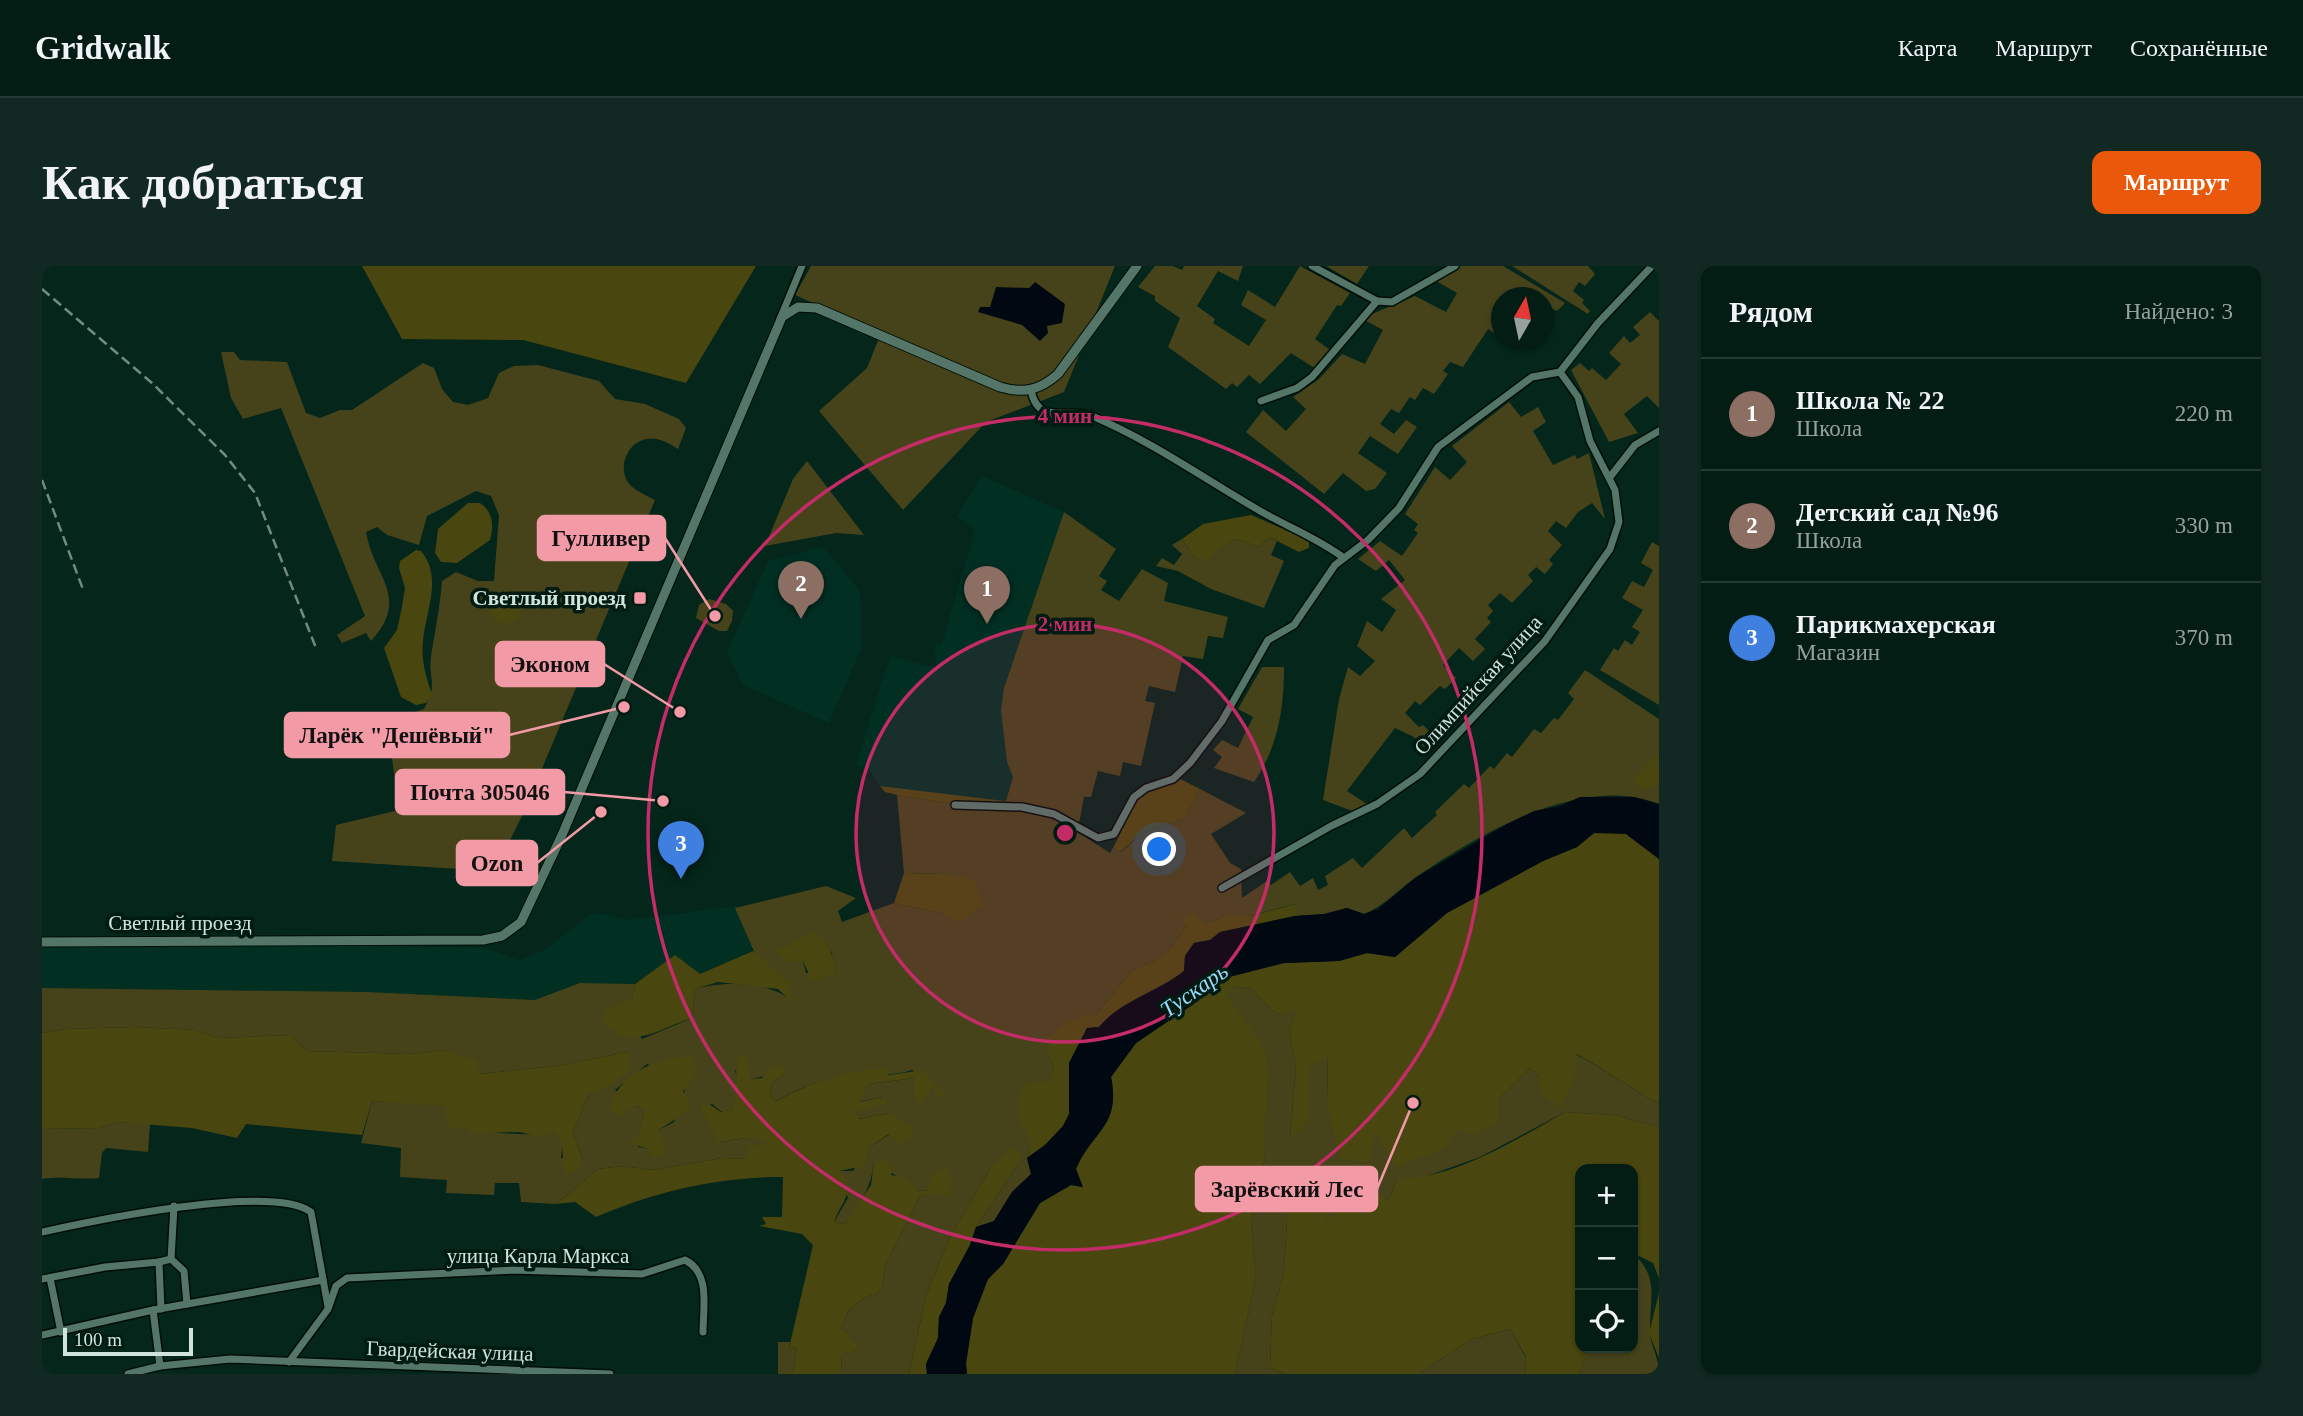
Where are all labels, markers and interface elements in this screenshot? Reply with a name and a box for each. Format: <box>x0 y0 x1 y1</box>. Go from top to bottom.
text: Gridwalk <box>35 30 171 66</box>
text: Карта <box>1898 35 1957 61</box>
text: Маршрут <box>1995 35 2092 61</box>
text: Сохранённые <box>2130 35 2268 61</box>
button: Маршрут <box>2092 151 2261 214</box>
text: Как добраться <box>42 155 364 210</box>
north arrow <box>1491 287 1554 350</box>
text: Рядом <box>1729 295 1813 328</box>
text: Найдено: 3 <box>2125 299 2233 324</box>
text: Школа № 22 <box>1796 386 1945 415</box>
text: 1 <box>1746 401 1758 426</box>
text: 220 m <box>2175 401 2233 426</box>
text: 4 мин <box>1038 404 1092 428</box>
text: Школа <box>1796 416 1862 441</box>
text: Детский сад №96 <box>1796 498 1998 527</box>
text: 2 <box>1746 513 1758 538</box>
text: 330 m <box>2175 513 2233 538</box>
callout: Гулливер <box>538 516 665 560</box>
text: Гулливер <box>551 526 651 551</box>
text: Школа <box>1796 528 1862 553</box>
pin: 2 <box>778 561 824 619</box>
pin: 1 <box>964 566 1010 624</box>
place label: Светлый проезд <box>473 586 626 610</box>
marker: Светлый проезд <box>632 590 648 606</box>
street label: Олимпийская улица <box>1409 610 1547 760</box>
text: Парикмахерская <box>1796 610 1996 639</box>
text: 2 мин <box>1038 612 1092 636</box>
text: 3 <box>1746 625 1758 650</box>
text: 370 m <box>2175 625 2233 650</box>
text: Магазин <box>1796 640 1880 665</box>
callout: Эконом <box>496 642 604 686</box>
text: Эконом <box>510 652 590 677</box>
callout: Ларёк "Дешёвый" <box>285 713 509 757</box>
text: Ларёк "Дешёвый" <box>299 723 495 748</box>
callout: Почта 305046 <box>396 770 564 814</box>
text: Почта 305046 <box>410 780 550 805</box>
pin: 3 <box>658 821 704 879</box>
centre of rings <box>1053 821 1077 845</box>
your location <box>1142 832 1176 866</box>
callout: Ozon <box>457 841 537 885</box>
text: Ozon <box>471 851 523 876</box>
street label: Светлый проезд <box>108 911 252 935</box>
water label: Тускарь <box>1156 958 1233 1023</box>
map controls <box>1575 1164 1638 1353</box>
button: + <box>1575 1164 1638 1227</box>
callout: Зарёвский Лес <box>1196 1167 1377 1211</box>
text: Зарёвский Лес <box>1211 1177 1363 1202</box>
button: − <box>1575 1227 1638 1290</box>
street label: улица Карла Маркса <box>447 1244 630 1268</box>
button: locate <box>1575 1290 1638 1353</box>
scale bar <box>63 1325 192 1357</box>
text: 100 m <box>74 1329 122 1350</box>
street label: Гвардейская улица <box>366 1336 535 1366</box>

